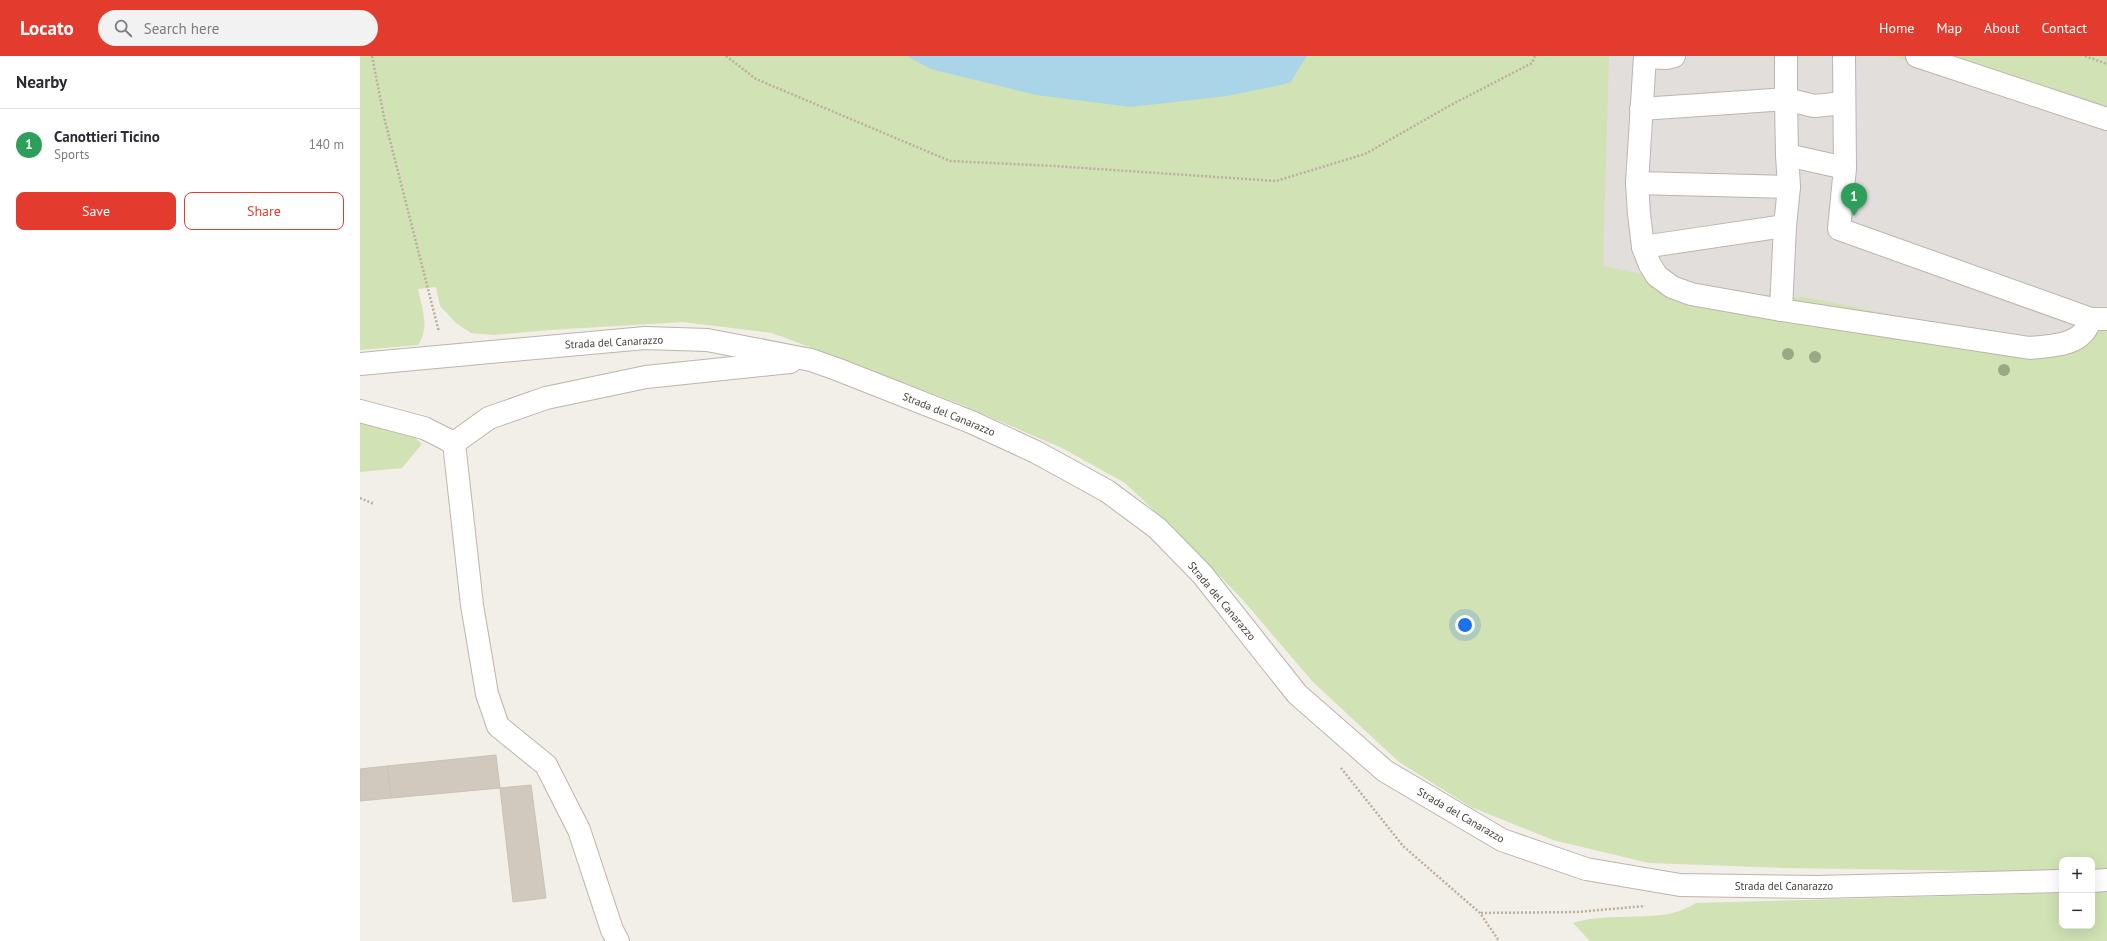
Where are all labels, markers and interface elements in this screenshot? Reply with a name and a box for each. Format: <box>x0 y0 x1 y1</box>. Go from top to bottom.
search box <box>98 10 378 46</box>
text: Locato <box>20 16 74 40</box>
icon: search <box>112 17 134 39</box>
text: Search here <box>144 19 219 38</box>
text: Home <box>1879 19 1914 37</box>
text: Map <box>1936 19 1962 37</box>
text: About <box>1984 19 2020 37</box>
text: Contact <box>2042 19 2087 37</box>
text: Nearby <box>16 71 67 93</box>
text: Canottieri Ticino <box>54 127 160 146</box>
text: 1 <box>25 136 33 153</box>
text: 140 m <box>309 136 344 153</box>
text: Sports <box>54 146 90 163</box>
pin: 1 <box>1841 183 1867 216</box>
button: Save <box>16 192 176 230</box>
button: Share <box>184 192 344 230</box>
street label: Strada del Canarazzo <box>564 332 664 352</box>
street label: Strada del Canarazzo <box>901 389 997 439</box>
street label: Strada del Canarazzo <box>1185 559 1259 643</box>
your location <box>1455 615 1475 635</box>
street label: Strada del Canarazzo <box>1415 784 1507 846</box>
map controls <box>2059 857 2095 929</box>
button: + <box>2059 857 2095 893</box>
street label: Strada del Canarazzo <box>1735 879 1833 893</box>
button: − <box>2059 893 2095 929</box>

